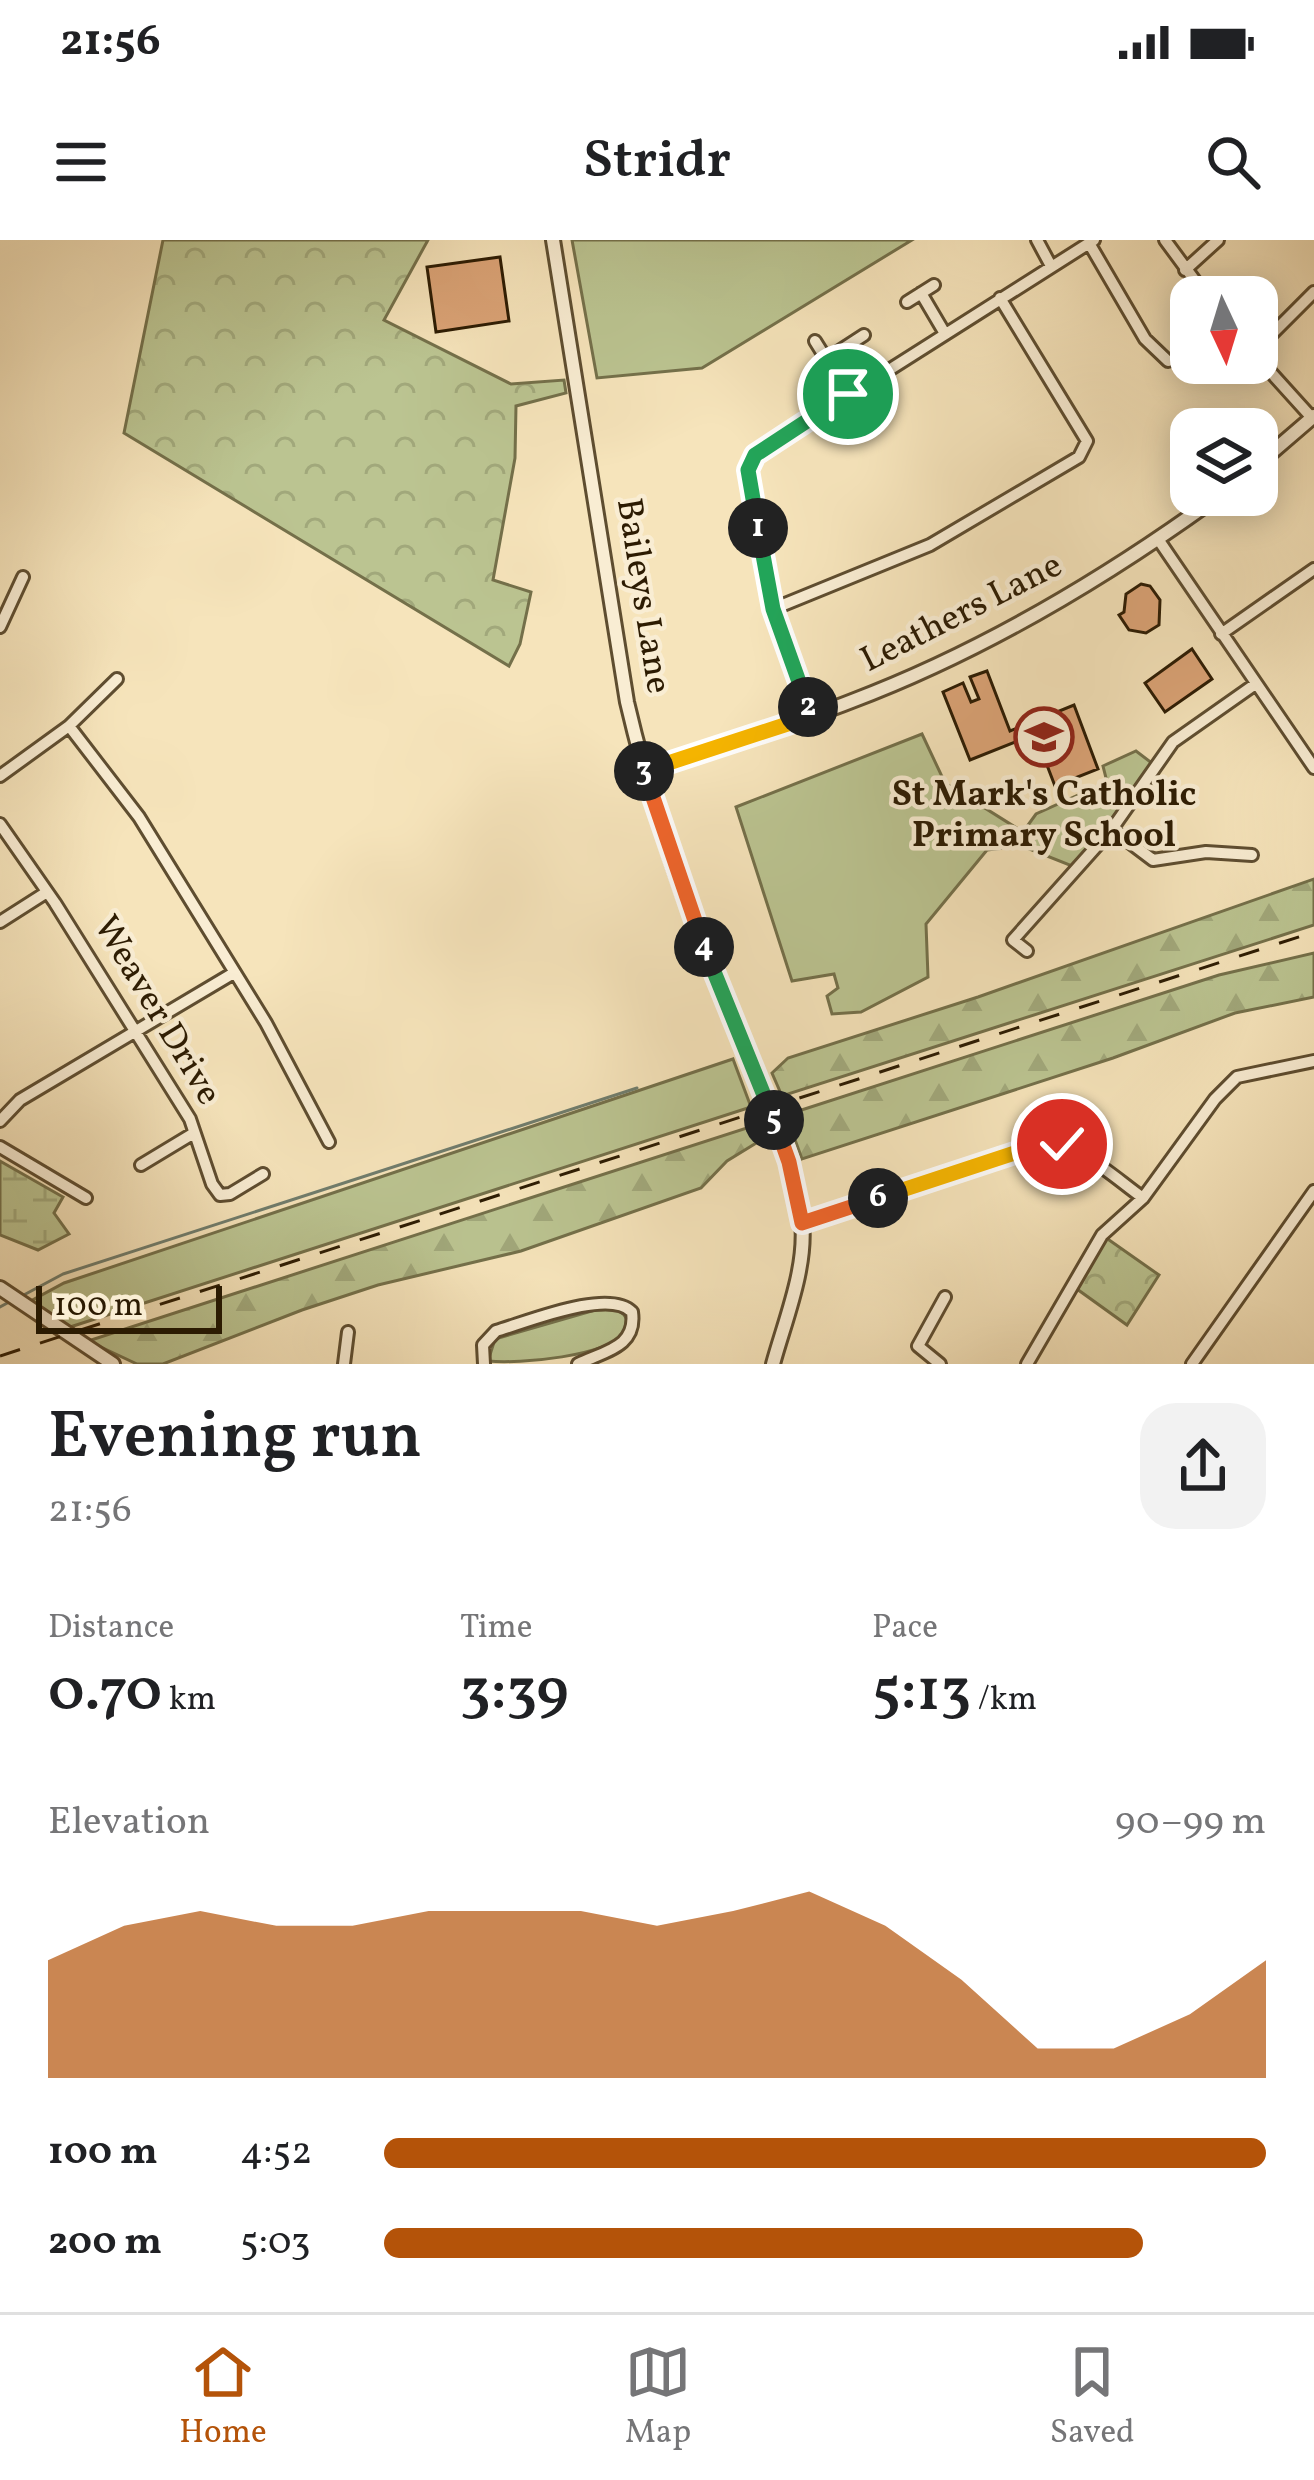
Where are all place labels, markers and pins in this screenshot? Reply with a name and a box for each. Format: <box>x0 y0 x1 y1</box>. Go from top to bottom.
pin <box>797 343 899 445</box>
pin: 1 <box>728 498 788 558</box>
pin: 2 <box>778 677 838 737</box>
school or university icon: St Mark's Catholic Primary School <box>1013 706 1075 768</box>
pin: 3 <box>614 741 674 801</box>
place label: St Mark's Catholic Primary School <box>892 771 1196 862</box>
pin: 4 <box>674 917 734 977</box>
pin: 5 <box>744 1090 804 1150</box>
pin <box>1011 1093 1113 1195</box>
pin: 6 <box>848 1168 908 1228</box>

